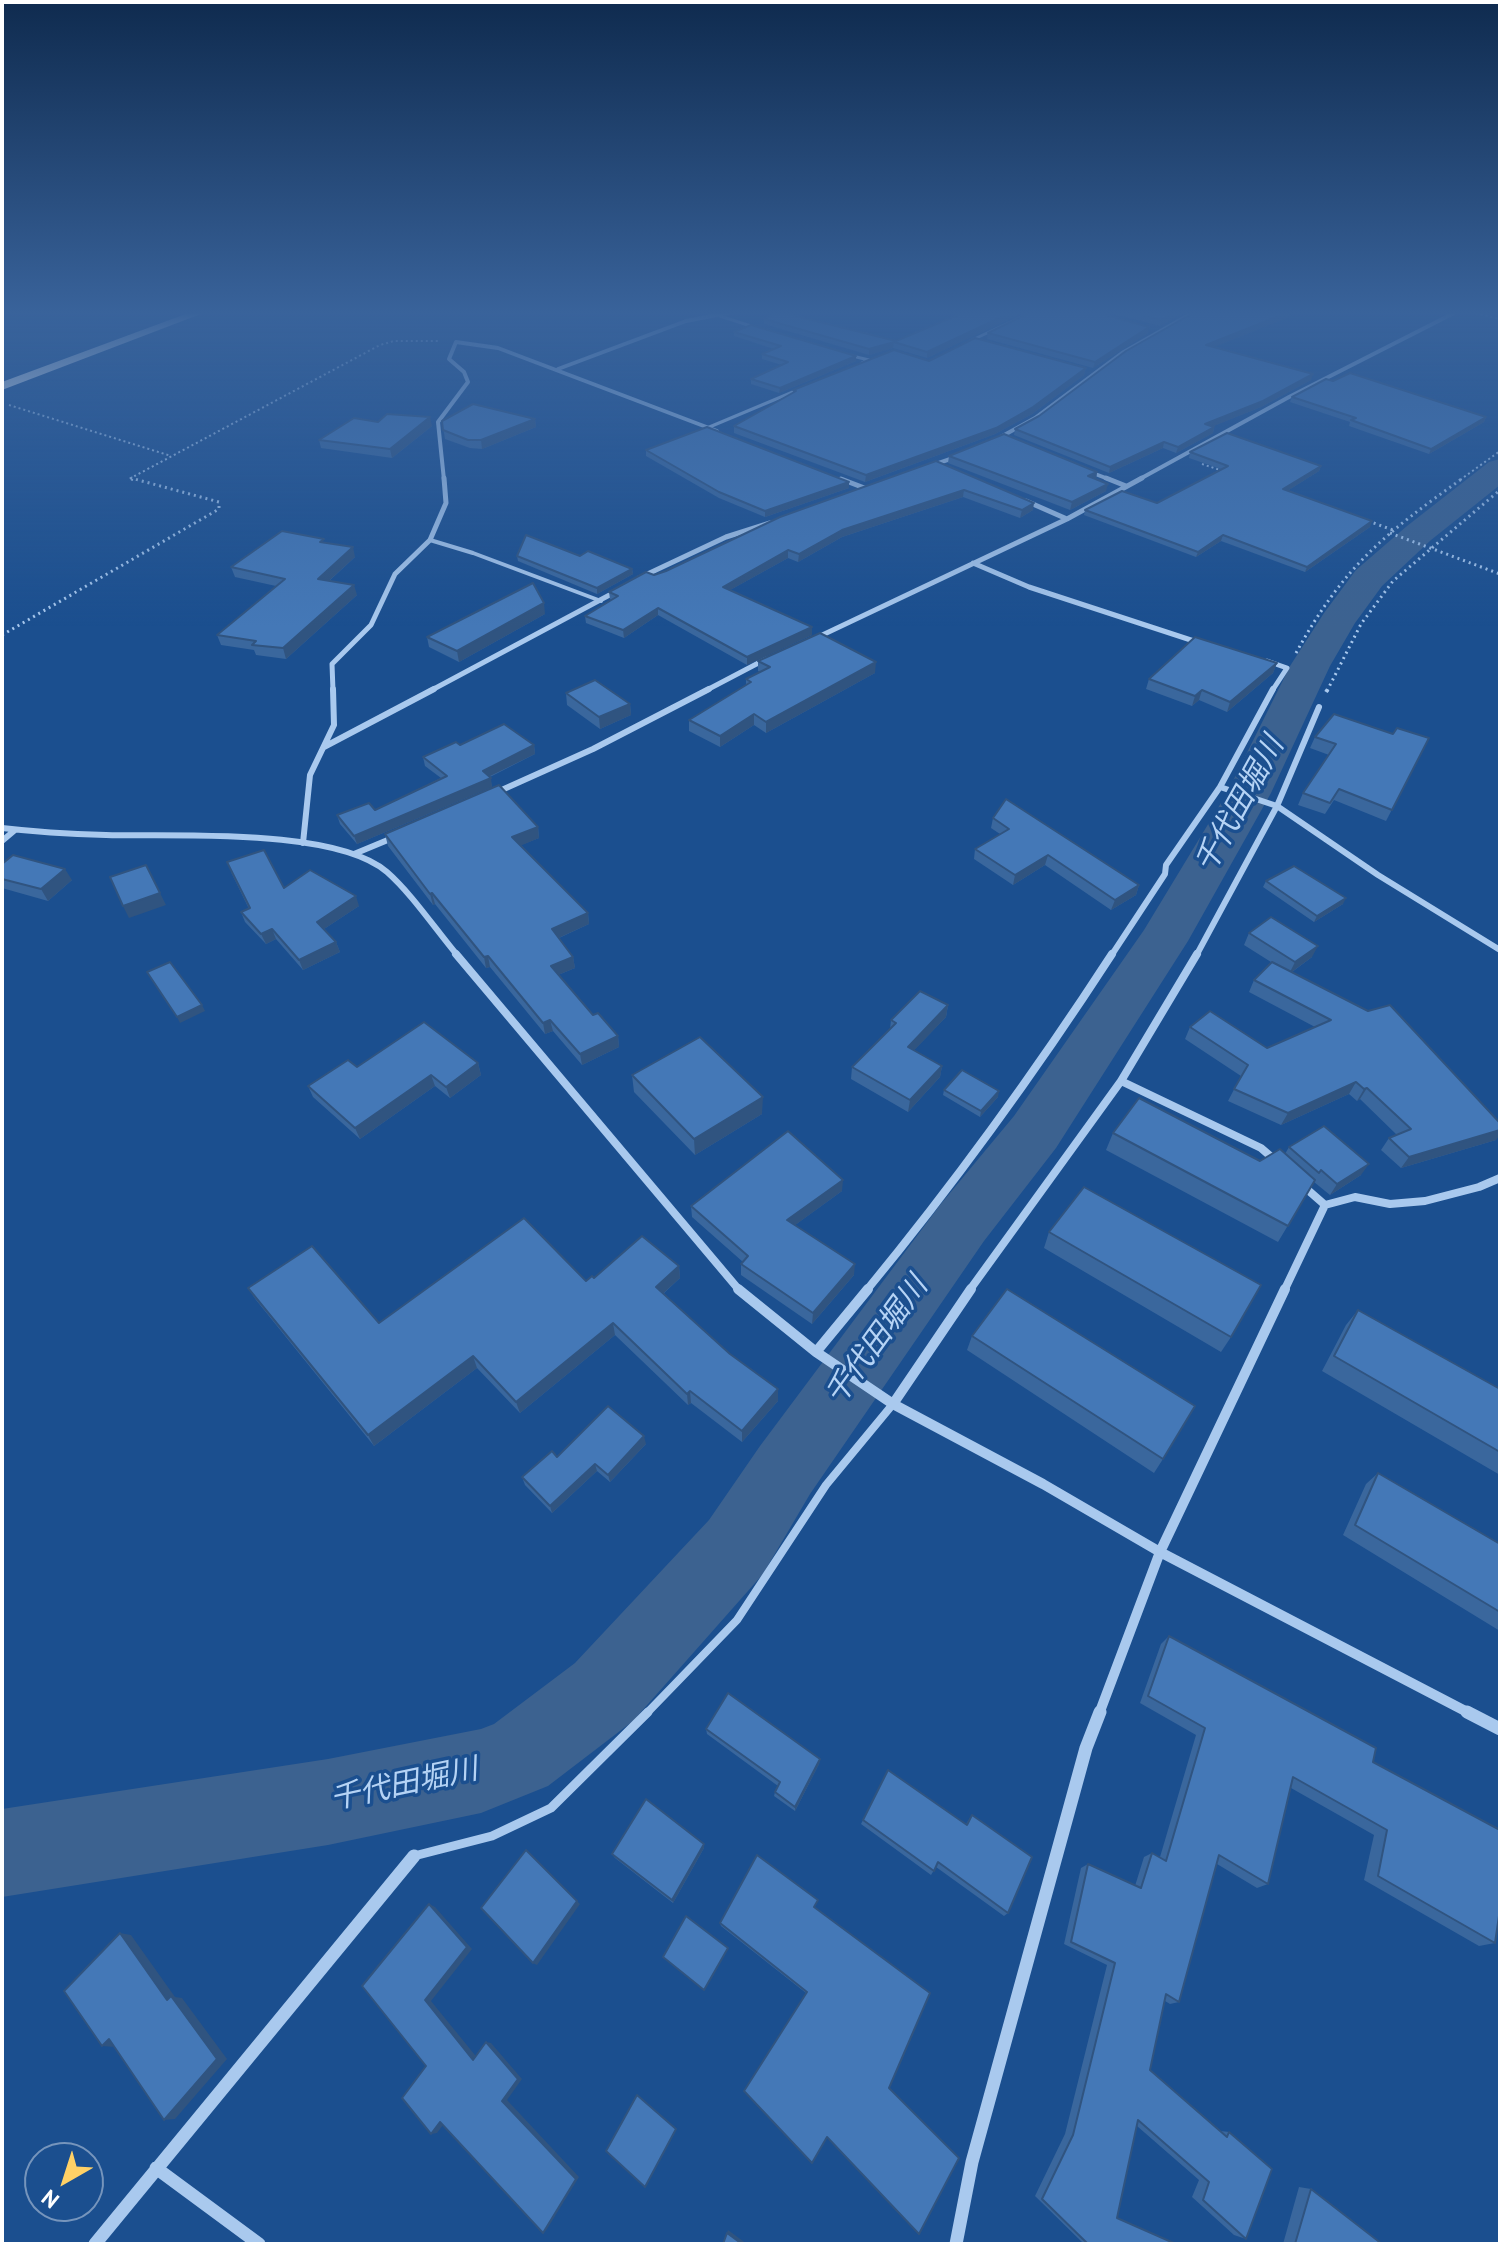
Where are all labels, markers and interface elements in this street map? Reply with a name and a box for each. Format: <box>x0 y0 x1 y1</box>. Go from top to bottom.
water label: 千代田堀川 <box>1188 731 1292 879</box>
water label: 千代田堀川 <box>818 1270 936 1412</box>
water label: 千代田堀川 <box>327 1752 481 1818</box>
north arrow <box>24 2142 104 2222</box>
text: N <box>36 2184 65 2215</box>

